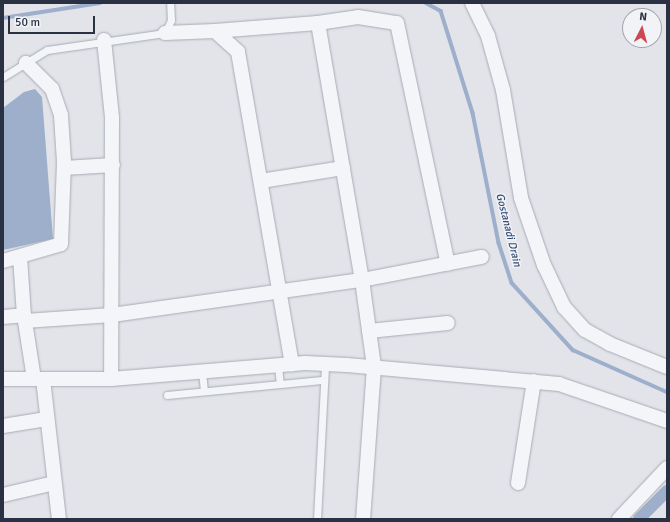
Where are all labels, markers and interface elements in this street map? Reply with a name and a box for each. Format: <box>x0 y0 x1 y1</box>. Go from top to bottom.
scale bar <box>10 8 97 34</box>
north arrow <box>622 8 662 48</box>
text: N <box>639 10 648 23</box>
text: 50 m <box>15 15 40 30</box>
water label: Gostanadi Drain <box>492 192 524 268</box>

